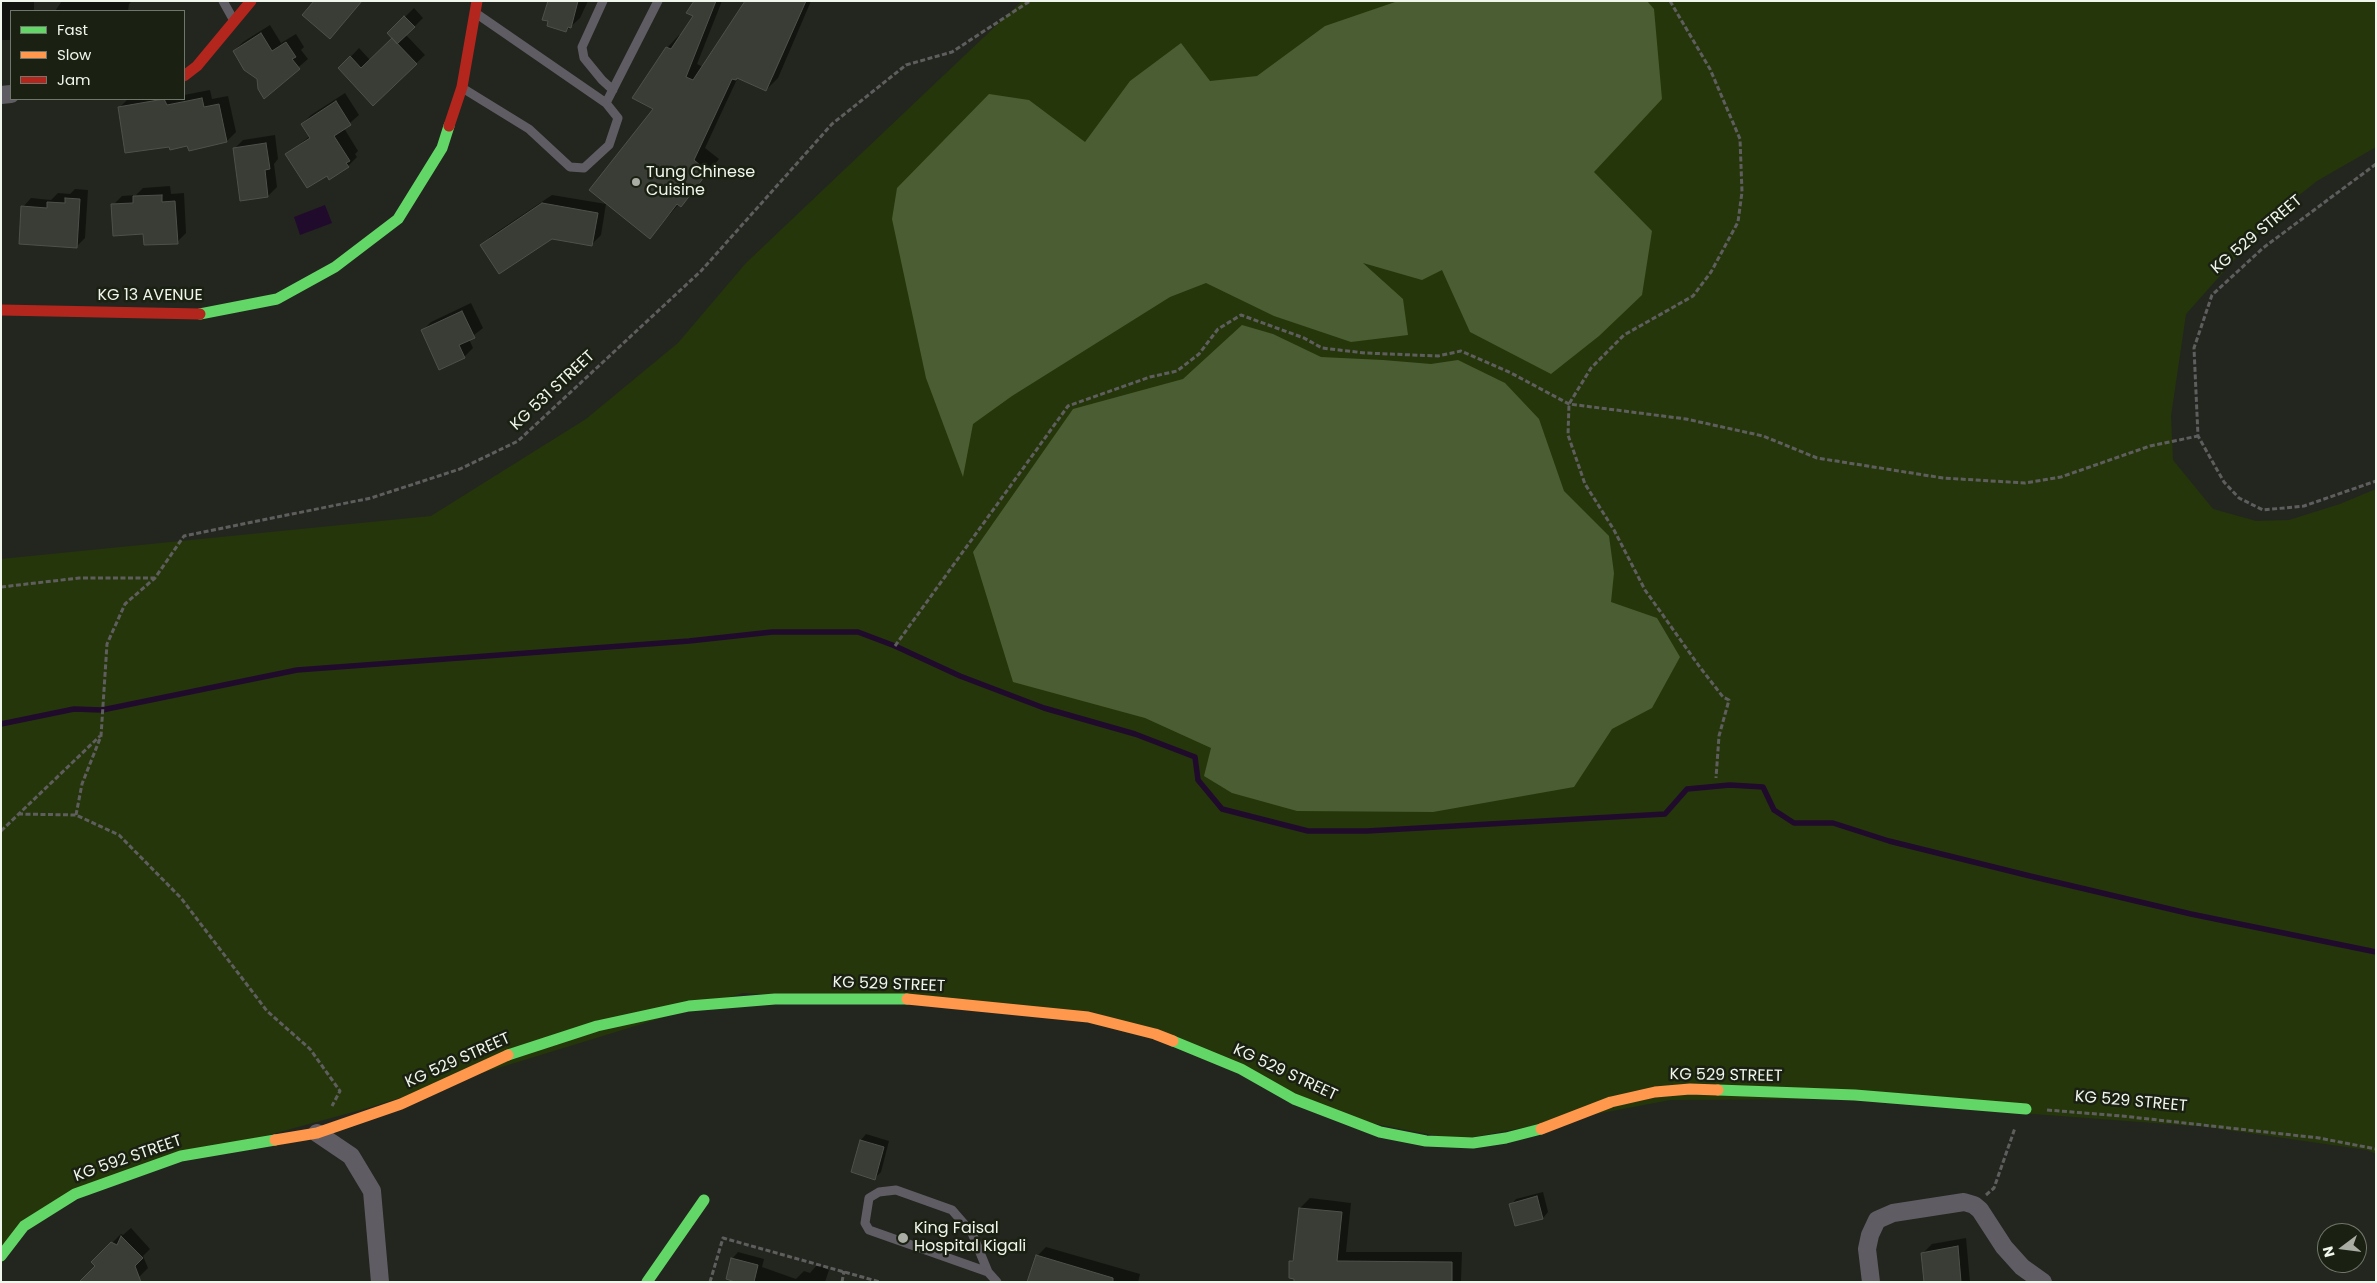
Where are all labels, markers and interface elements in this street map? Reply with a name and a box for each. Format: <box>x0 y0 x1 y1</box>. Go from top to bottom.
legend <box>10 10 185 100</box>
text: Fast <box>57 19 88 40</box>
text: Slow <box>57 44 91 65</box>
text: Jam <box>57 69 91 90</box>
place label: Tung Chinese Cuisine <box>646 163 755 201</box>
marker: Tung Chinese Cuisine <box>630 176 642 188</box>
street label: KG 529 STREET <box>2208 191 2306 279</box>
street label: KG 13 AVENUE <box>97 286 203 306</box>
street label: KG 531 STREET <box>507 347 599 435</box>
street label: KG 529 STREET <box>832 973 946 997</box>
street label: KG 529 STREET <box>403 1029 513 1093</box>
street label: KG 529 STREET <box>1230 1040 1340 1106</box>
street label: KG 529 STREET <box>1669 1065 1783 1087</box>
street label: KG 529 STREET <box>2074 1088 2188 1116</box>
street label: KG 592 STREET <box>72 1132 184 1186</box>
place label: King Faisal Hospital Kigali <box>914 1219 1026 1257</box>
north arrow <box>2317 1223 2367 1273</box>
marker: King Faisal Hospital Kigali <box>896 1231 910 1245</box>
text: N <box>2317 1244 2339 1259</box>

